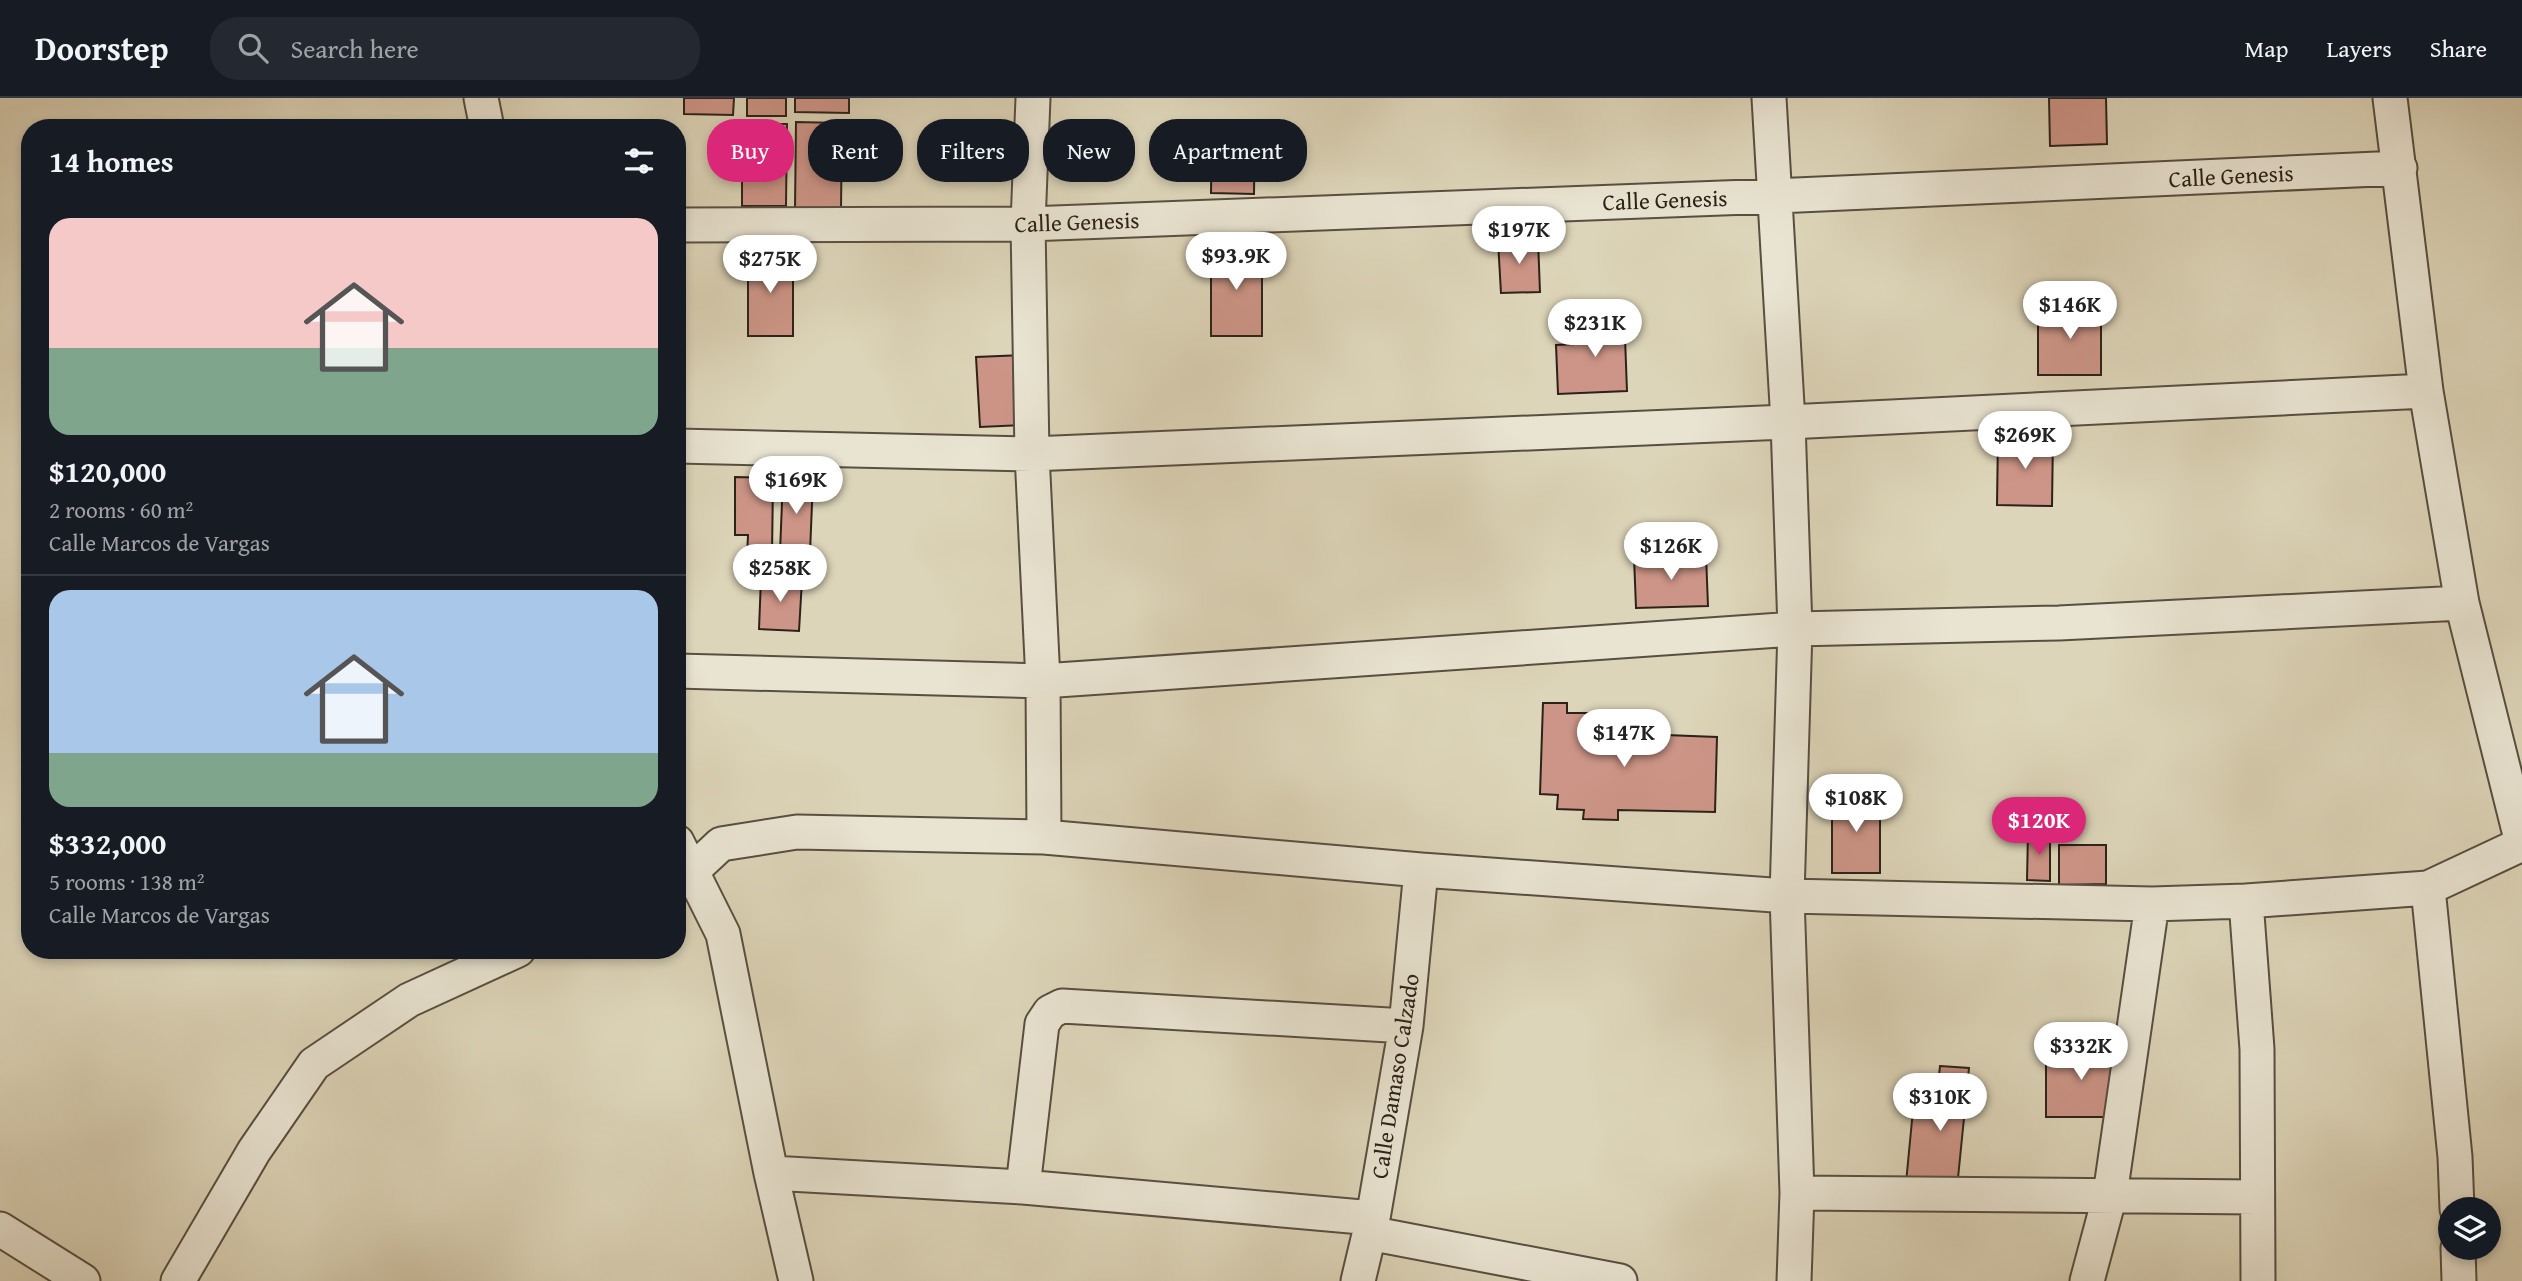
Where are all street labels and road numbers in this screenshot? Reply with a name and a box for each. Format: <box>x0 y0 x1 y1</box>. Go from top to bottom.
street label: Calle Genesis <box>2168 156 2294 195</box>
street label: Calle Genesis <box>1602 181 1728 218</box>
street label: Calle Genesis <box>1014 203 1140 240</box>
street label: Calle Damaso Calzado <box>1362 971 1427 1181</box>

